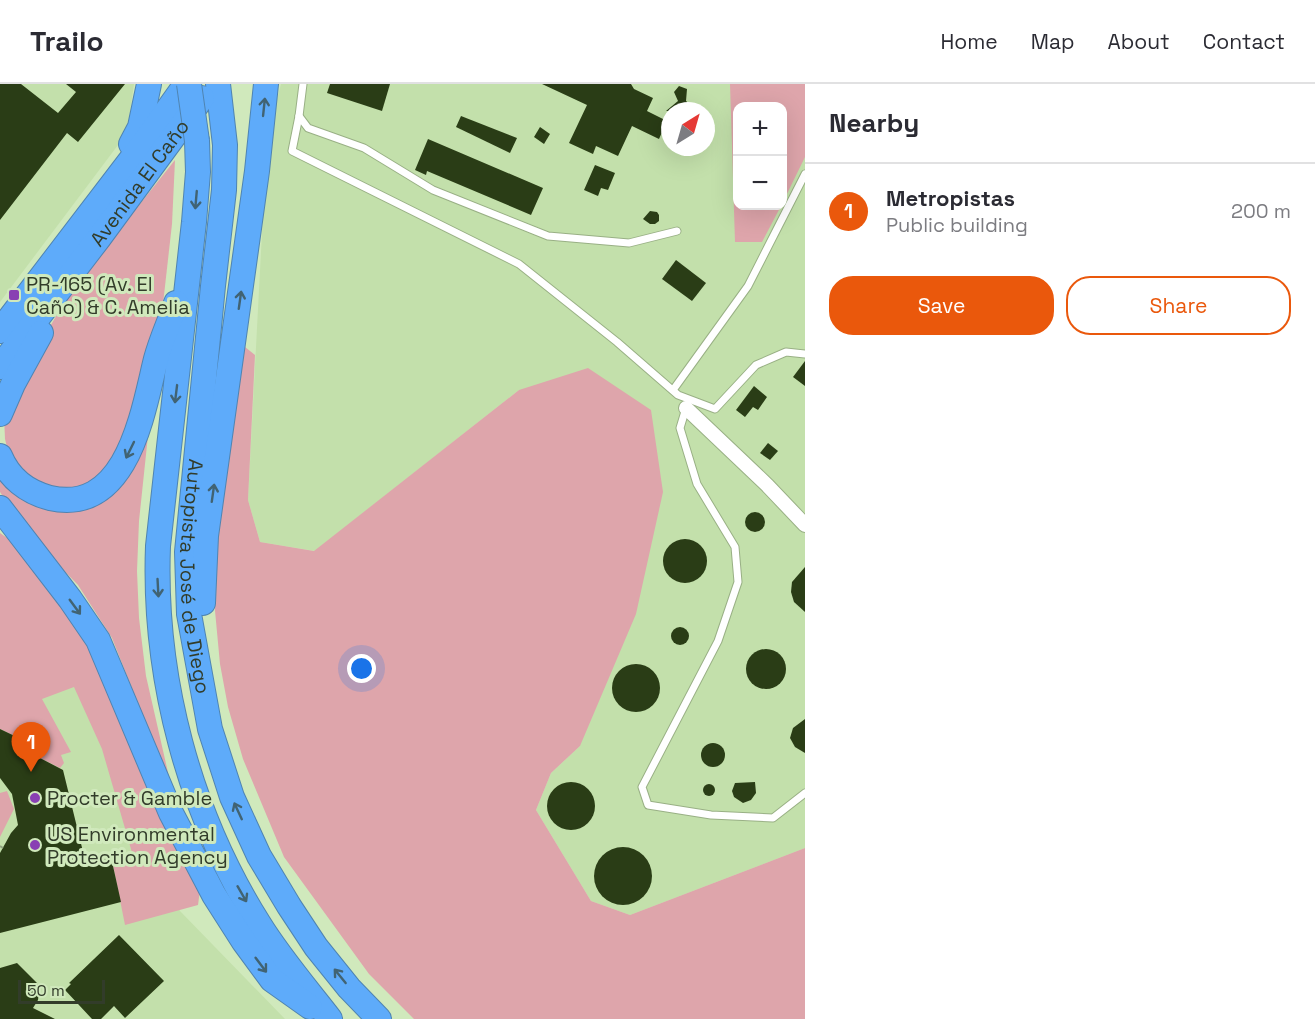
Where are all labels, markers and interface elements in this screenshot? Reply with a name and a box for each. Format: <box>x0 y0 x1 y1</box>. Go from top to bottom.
text: Trailo <box>30 23 104 59</box>
text: Home <box>940 28 998 55</box>
text: Map <box>1031 28 1075 55</box>
text: About <box>1108 28 1170 55</box>
text: Contact <box>1203 28 1285 55</box>
one-way arrow <box>259 97 270 117</box>
north arrow <box>661 102 715 156</box>
map controls <box>733 102 787 210</box>
button: + <box>733 102 787 156</box>
text: Nearby <box>829 106 919 140</box>
street label: Avenida El Caño <box>84 114 195 252</box>
button: − <box>733 156 787 210</box>
text: Metropistas <box>886 184 1015 212</box>
one-way arrow <box>190 189 201 209</box>
text: 1 <box>844 198 853 224</box>
text: 200 m <box>1231 198 1291 224</box>
text: Public building <box>886 212 1028 238</box>
place label: PR-165 (Av. El Caño) & C. Amelia <box>26 271 190 320</box>
button: Save <box>829 276 1054 335</box>
button: Share <box>1066 276 1291 335</box>
marker: PR-165 (Av. El Caño) & C. Amelia <box>7 288 21 302</box>
one-way arrow <box>234 291 245 310</box>
one-way arrow <box>170 383 181 403</box>
one-way arrow <box>123 441 135 459</box>
street label: Autopista José de Diego <box>174 458 216 696</box>
one-way arrow <box>207 484 218 504</box>
one-way arrow <box>152 577 163 597</box>
one-way arrow <box>69 598 81 614</box>
your location <box>347 654 376 683</box>
pin: 1 <box>12 722 51 772</box>
place label: Procter & Gamble <box>47 785 212 811</box>
marker: Procter & Gamble <box>28 791 42 805</box>
one-way arrow <box>231 802 243 820</box>
place label: US Environmental Protection Agency <box>47 821 228 870</box>
marker: US Environmental Protection Agency <box>28 838 42 852</box>
one-way arrow <box>236 886 248 903</box>
one-way arrow <box>255 957 268 973</box>
one-way arrow <box>333 968 346 984</box>
scale bar <box>18 977 105 1004</box>
text: 50 m <box>27 980 65 1001</box>

